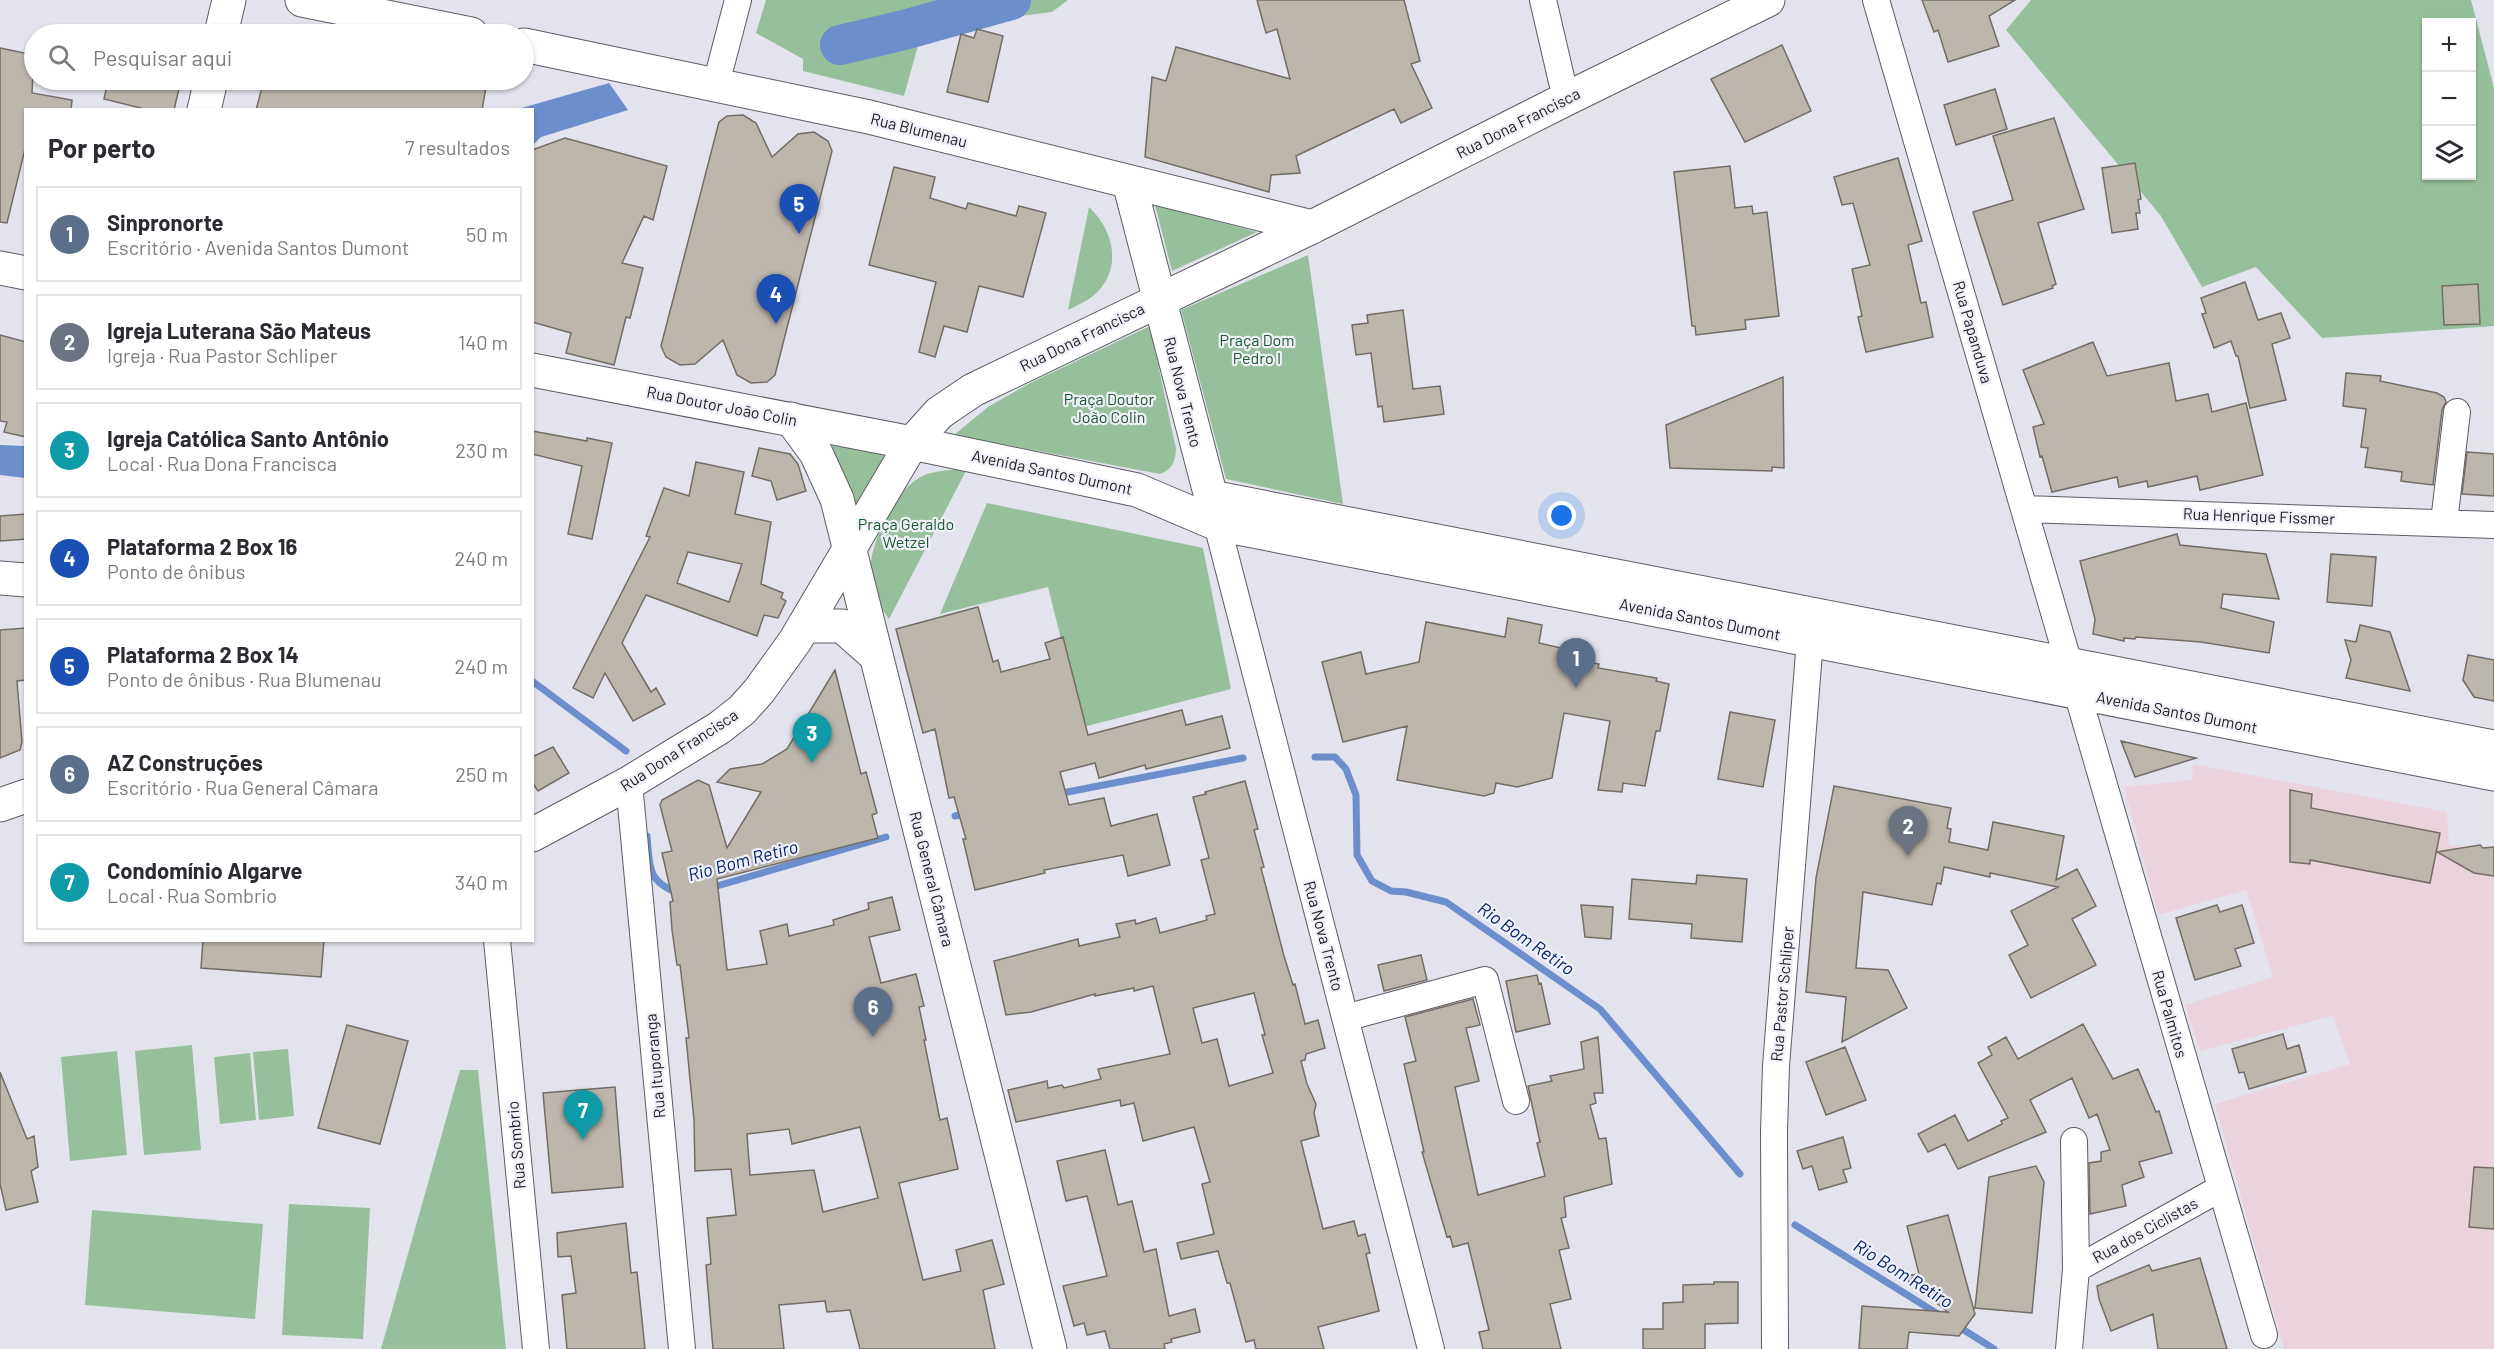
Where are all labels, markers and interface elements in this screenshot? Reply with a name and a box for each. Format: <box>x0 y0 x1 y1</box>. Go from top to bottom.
map controls <box>2422 18 2476 180</box>
button: + <box>2422 18 2476 72</box>
search box <box>24 24 534 90</box>
icon: search <box>45 41 78 74</box>
text: Pesquisar aqui <box>93 44 232 70</box>
button: − <box>2422 72 2476 126</box>
street label: Rua Dona Francisca <box>1453 83 1583 162</box>
street label: Rua Blumenau <box>869 108 969 151</box>
button: layers <box>2422 126 2476 180</box>
text: Por perto <box>48 132 156 163</box>
text: 7 resultados <box>405 135 510 159</box>
pin: 5 <box>780 184 818 234</box>
text: Sinpronorte <box>107 209 224 235</box>
text: 1 <box>66 222 73 246</box>
text: 50 m <box>466 222 508 246</box>
text: Escritório · Avenida Santos Dumont <box>107 235 409 259</box>
pin: 4 <box>756 274 796 324</box>
street label: Rua Papanduva <box>1950 278 1997 385</box>
street label: Rua Dona Francisca <box>1016 298 1147 375</box>
text: Igreja Luterana São Mateus <box>107 317 371 343</box>
text: 2 <box>64 330 75 354</box>
text: 140 m <box>458 330 508 354</box>
park label: Praça Dom Pedro I <box>1220 330 1294 367</box>
street label: Rua Nova Trento <box>1161 335 1206 449</box>
text: Igreja · Rua Pastor Schliper <box>107 343 337 367</box>
street label: Rua Doutor João Colin <box>645 382 799 429</box>
park label: Praça Doutor João Colin <box>1064 389 1154 426</box>
text: Igreja Católica Santo Antônio <box>107 425 389 451</box>
text: 3 <box>64 438 75 462</box>
text: 230 m <box>455 438 508 462</box>
street label: Avenida Santos Dumont <box>970 445 1134 498</box>
text: Local · Rua Dona Francisca <box>107 451 337 475</box>
your location <box>1547 501 1576 530</box>
street label: Rua Henrique Fissmer <box>2183 503 2336 528</box>
park label: Praça Geraldo Wetzel <box>858 514 954 551</box>
text: Plataforma 2 Box 16 <box>107 533 297 559</box>
text: 4 <box>63 546 76 570</box>
text: 240 m <box>454 546 508 570</box>
text: Ponto de ônibus <box>107 559 245 583</box>
street label: Avenida Santos Dumont <box>1618 594 1782 643</box>
pin: 1 <box>1556 638 1596 688</box>
text: Plataforma 2 Box 14 <box>107 641 299 667</box>
text: 5 <box>64 654 75 678</box>
text: 240 m <box>454 654 508 678</box>
text: Ponto de ônibus · Rua Blumenau <box>107 667 382 691</box>
street label: Avenida Santos Dumont <box>2095 687 2259 736</box>
street label: Rua Dona Francisca <box>616 704 741 795</box>
pin: 3 <box>792 714 832 763</box>
text: AZ Construções <box>107 749 263 775</box>
text: 6 <box>64 762 75 786</box>
text: 250 m <box>455 762 508 786</box>
text: Escritório · Rua General Câmara <box>107 775 379 799</box>
pin: 2 <box>1888 806 1928 856</box>
street label: Rua General Câmara <box>906 809 959 949</box>
water label: Rio Bom Retiro <box>685 835 800 885</box>
text: Condomínio Algarve <box>107 857 303 883</box>
text: 7 <box>65 870 74 894</box>
text: 340 m <box>455 870 508 894</box>
street label: Rua Nova Trento <box>1301 879 1348 993</box>
text: Local · Rua Sombrio <box>107 883 277 907</box>
water label: Rio Bom Retiro <box>1474 897 1579 980</box>
street label: Rua Pastor Schliper <box>1766 925 1797 1062</box>
street label: Rua Palmitos <box>2149 968 2192 1060</box>
pin: 6 <box>854 988 892 1037</box>
street label: Rua Ituporanga <box>640 1013 669 1119</box>
pin: 7 <box>564 1090 602 1140</box>
street label: Rua Sombrio <box>502 1100 529 1190</box>
street label: Rua dos Ciclistas <box>2089 1193 2201 1266</box>
water label: Rio Bom Retiro <box>1850 1234 1957 1312</box>

